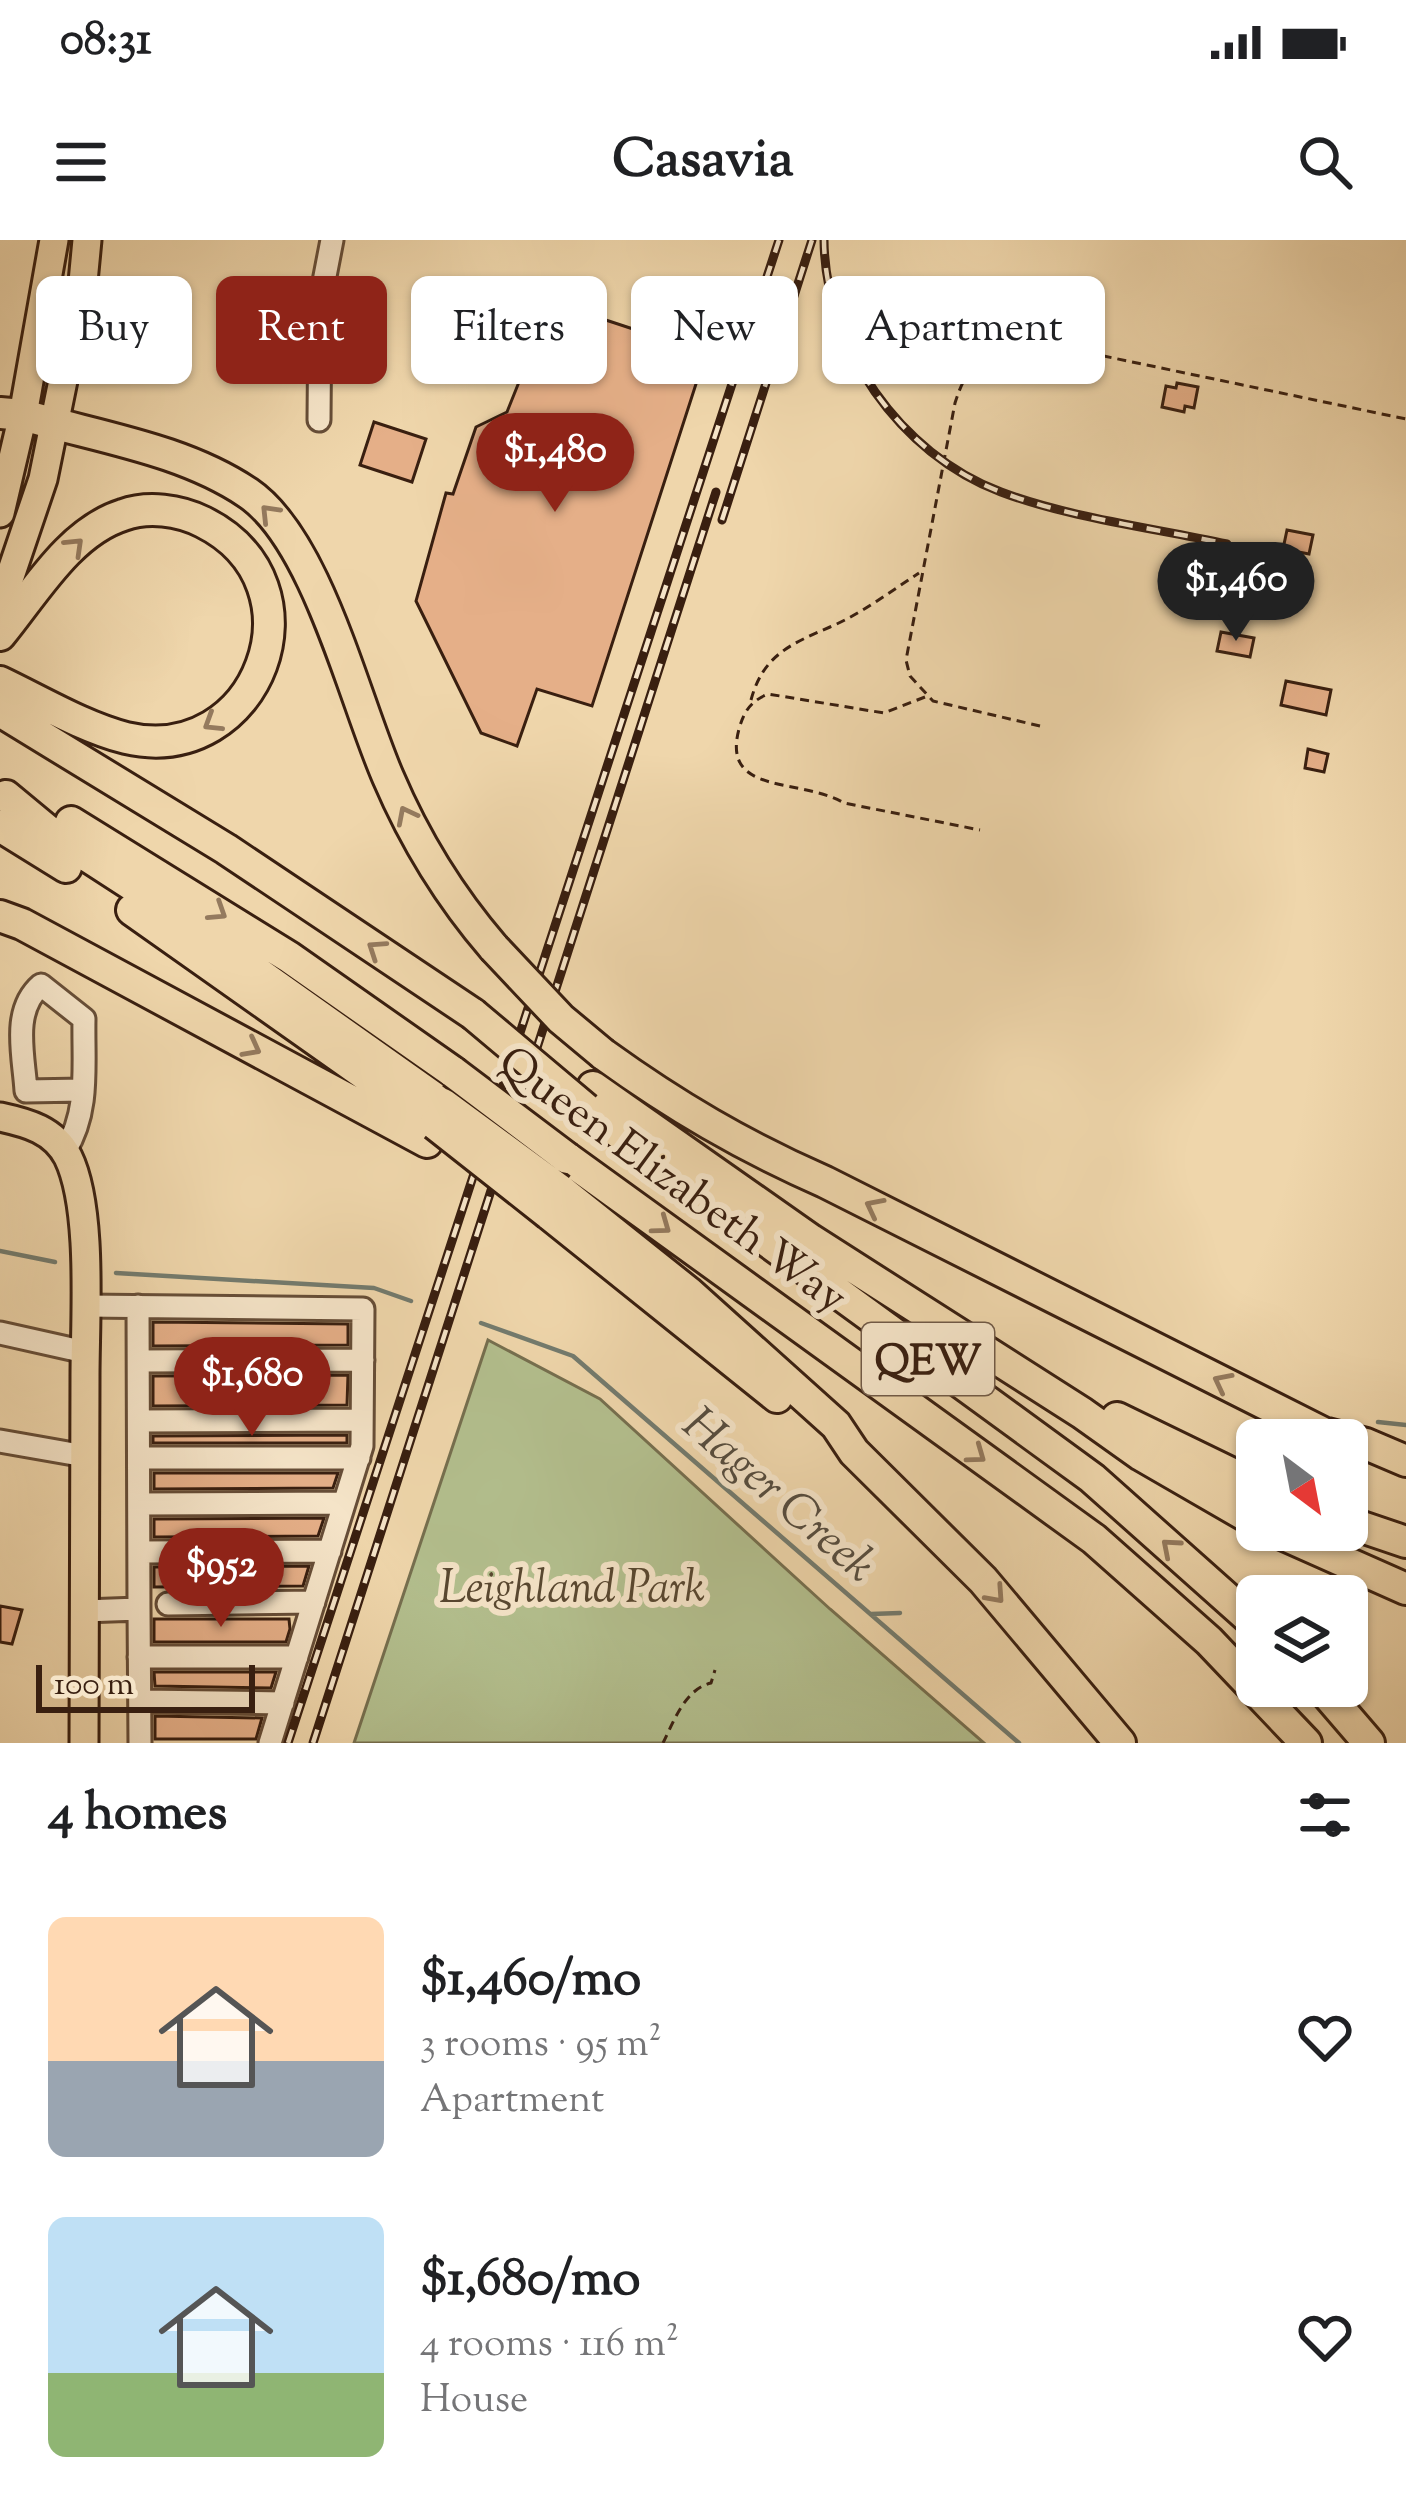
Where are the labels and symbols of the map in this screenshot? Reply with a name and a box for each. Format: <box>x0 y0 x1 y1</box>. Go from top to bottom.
pin: $1,480 <box>457 413 653 515</box>
one-way arrow <box>262 505 284 527</box>
one-way arrow <box>62 539 83 561</box>
pin: $1,460 <box>1138 542 1334 644</box>
one-way arrow <box>203 708 225 730</box>
one-way arrow <box>397 806 421 827</box>
one-way arrow <box>205 898 227 920</box>
one-way arrow <box>367 941 389 963</box>
street label: Queen Elizabeth Way <box>482 1033 859 1332</box>
one-way arrow <box>240 1034 261 1057</box>
one-way arrow <box>865 1197 886 1221</box>
one-way arrow <box>649 1212 671 1234</box>
road number: QEW <box>862 1323 994 1395</box>
pin: $1,680 <box>154 1337 350 1439</box>
one-way arrow <box>1213 1373 1235 1396</box>
water label: Hager Creek <box>665 1393 890 1601</box>
north arrow <box>1236 1419 1368 1551</box>
one-way arrow <box>964 1441 986 1463</box>
pin: $952 <box>150 1528 292 1630</box>
one-way arrow <box>1162 1539 1184 1561</box>
park label: Leighland Park <box>439 1558 705 1623</box>
one-way arrow <box>982 1581 1003 1603</box>
scale bar <box>36 1659 255 1712</box>

